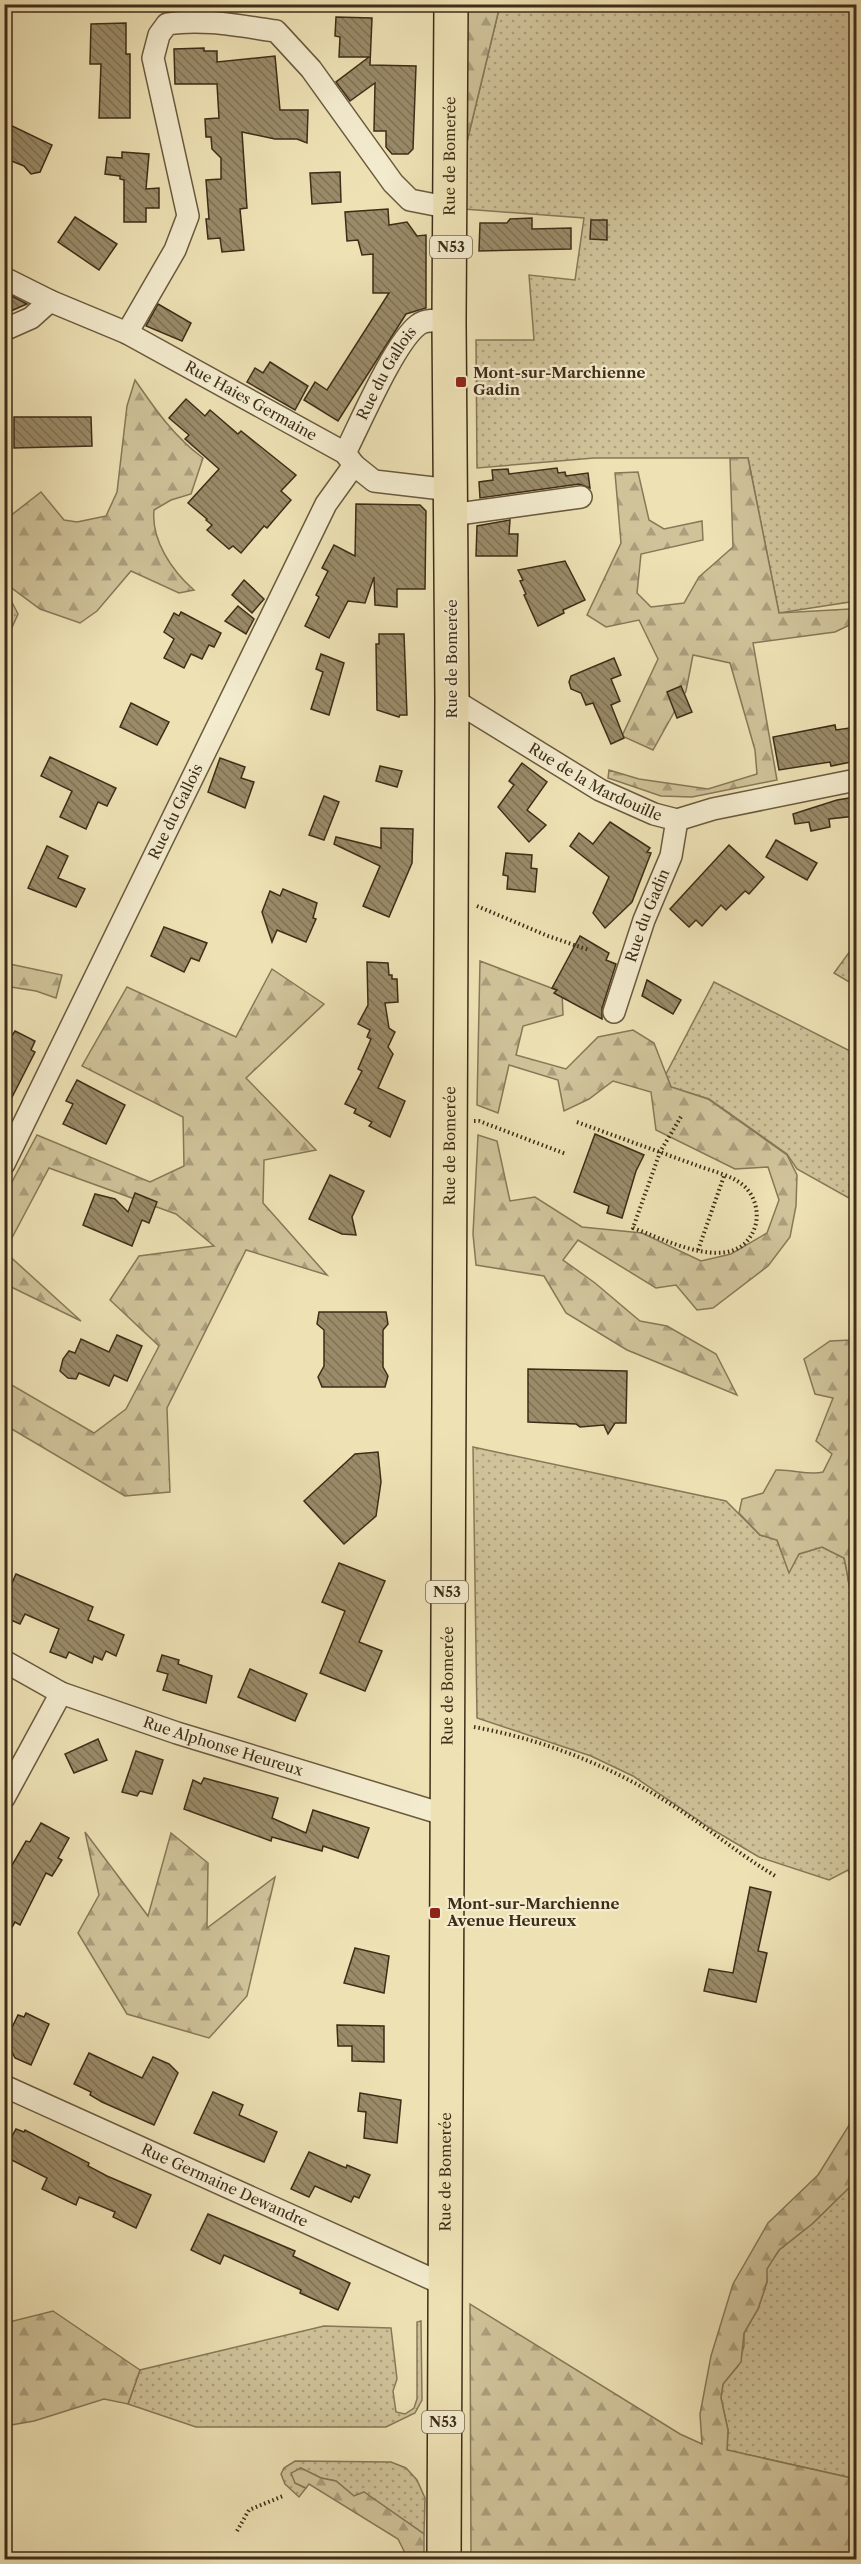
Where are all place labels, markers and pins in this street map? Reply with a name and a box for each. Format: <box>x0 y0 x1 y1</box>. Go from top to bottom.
place label: Mont-sur-Marchienne Gadin <box>473 363 645 399</box>
marker: Mont-sur-Marchienne Gadin <box>454 375 468 389</box>
place label: Mont-sur-Marchienne Avenue Heureux <box>446 1894 619 1930</box>
marker: Mont-sur-Marchienne Avenue Heureux <box>428 1906 442 1920</box>

